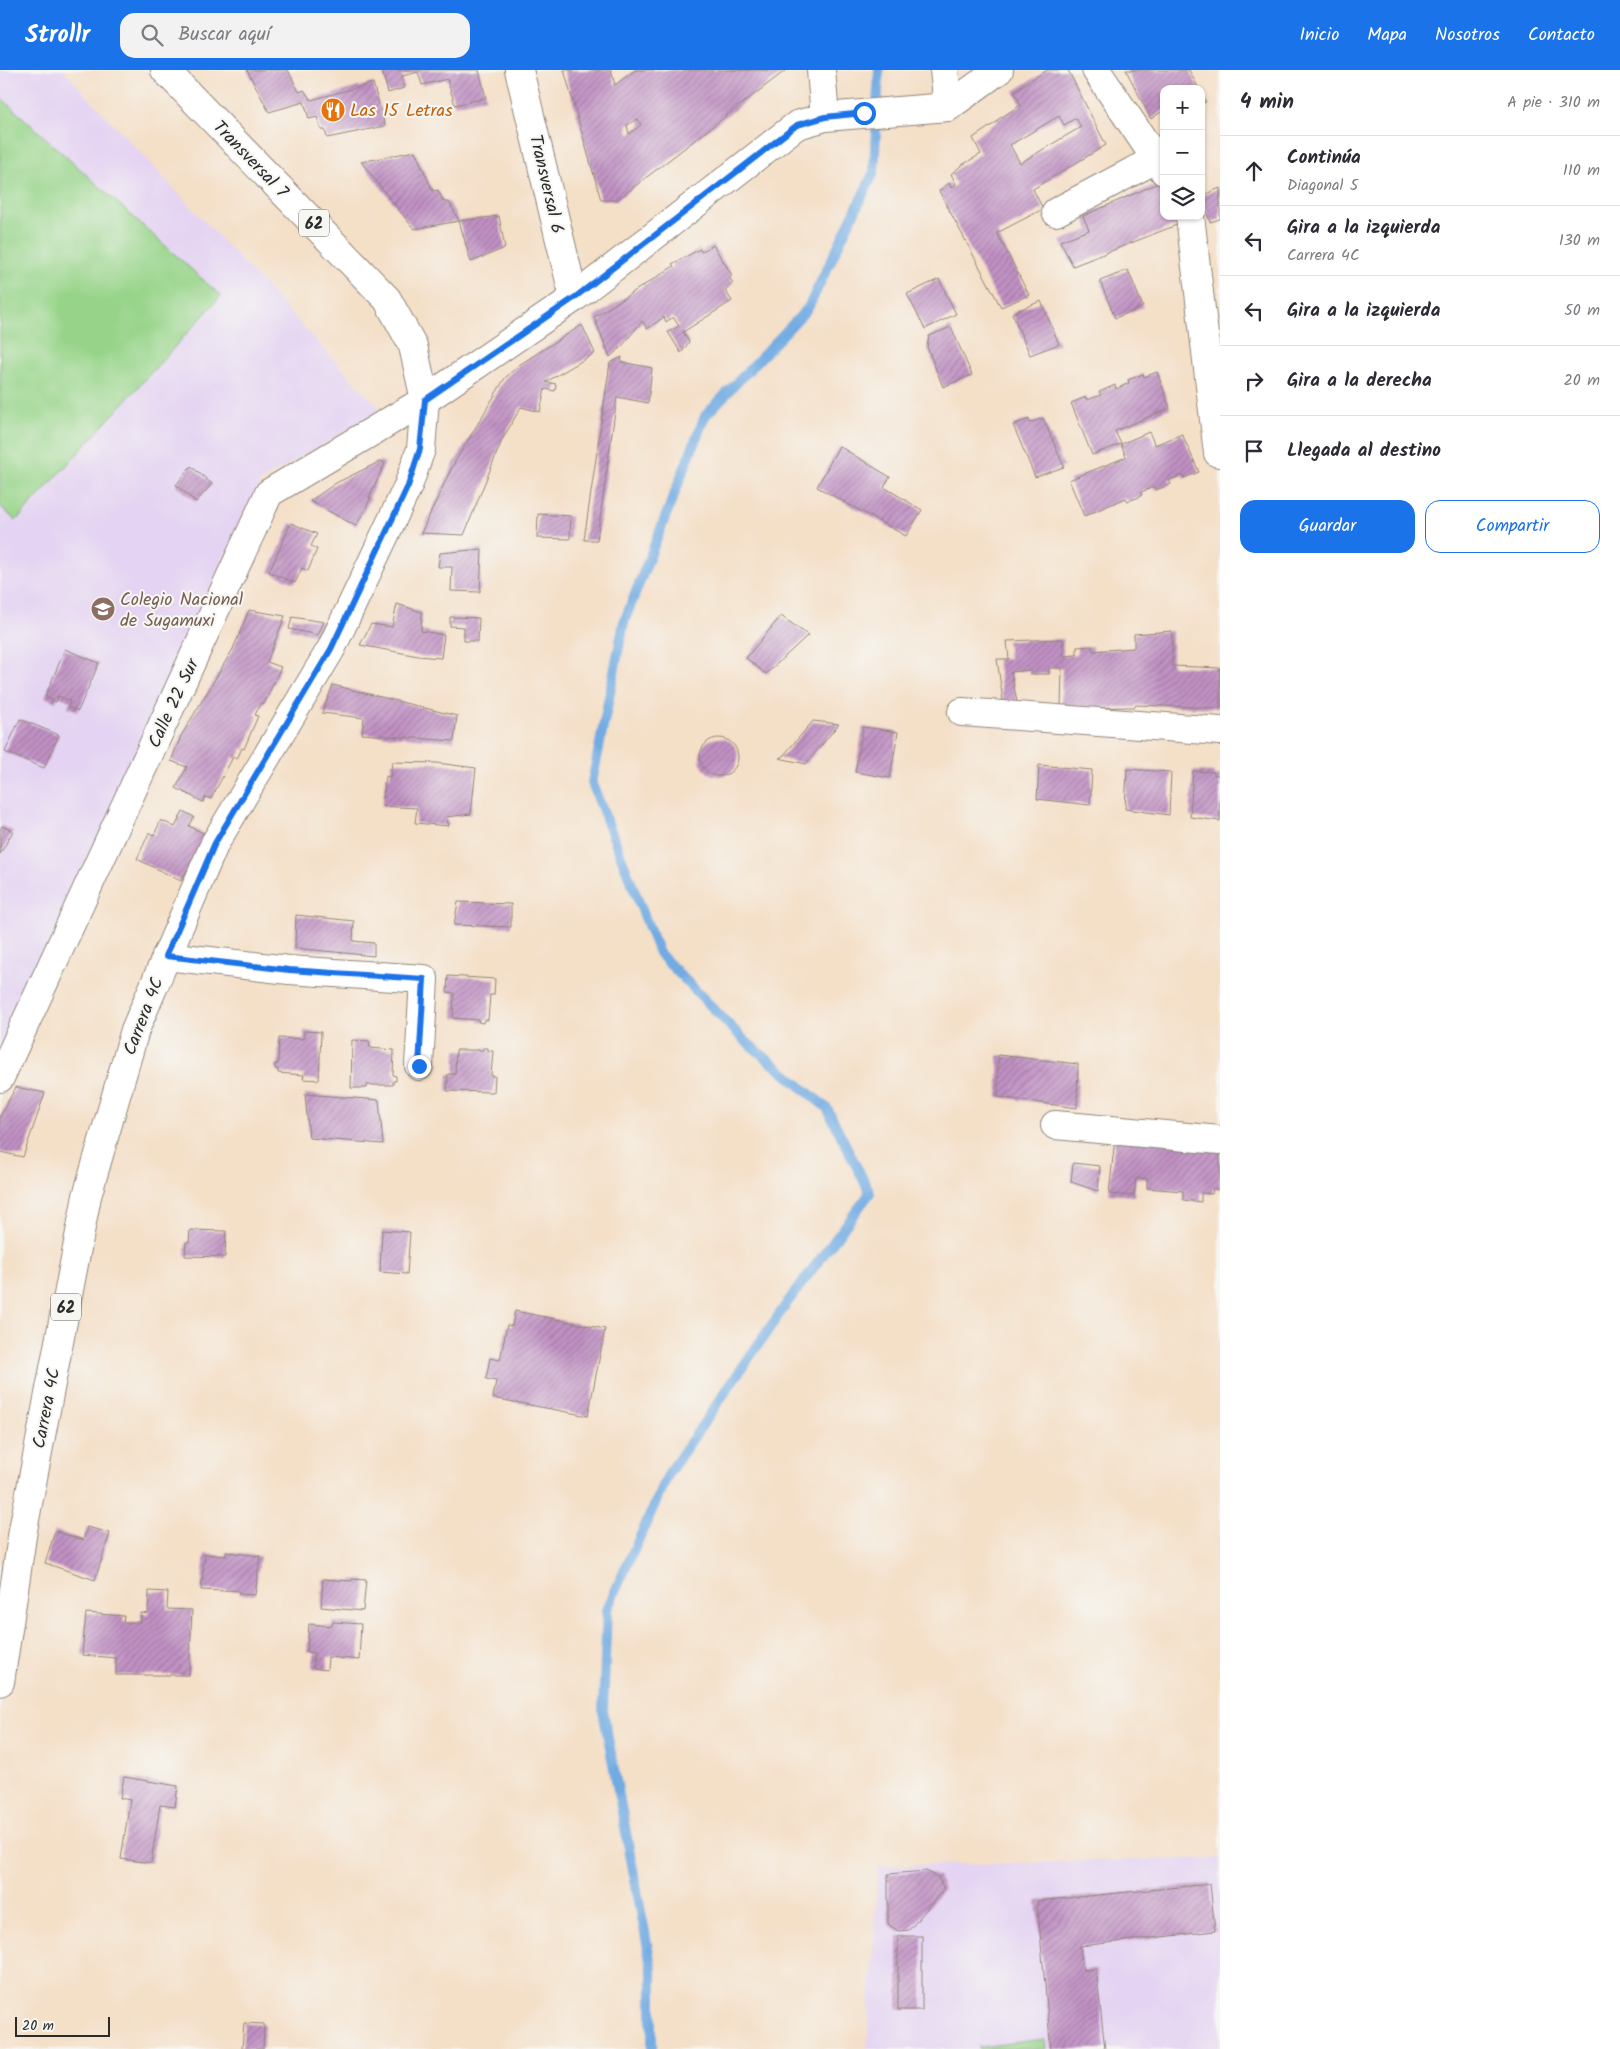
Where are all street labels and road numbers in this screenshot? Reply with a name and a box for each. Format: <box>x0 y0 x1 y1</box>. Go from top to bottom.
street label: Transversal 7 <box>205 114 295 206</box>
street label: Transversal 6 <box>520 132 571 237</box>
road number: 62 <box>299 210 329 237</box>
street label: Calle 22 Sur <box>141 653 208 753</box>
street label: Carrera 4C <box>116 973 173 1060</box>
road number: 62 <box>51 1294 81 1320</box>
street label: Carrera 4C <box>25 1365 69 1451</box>

